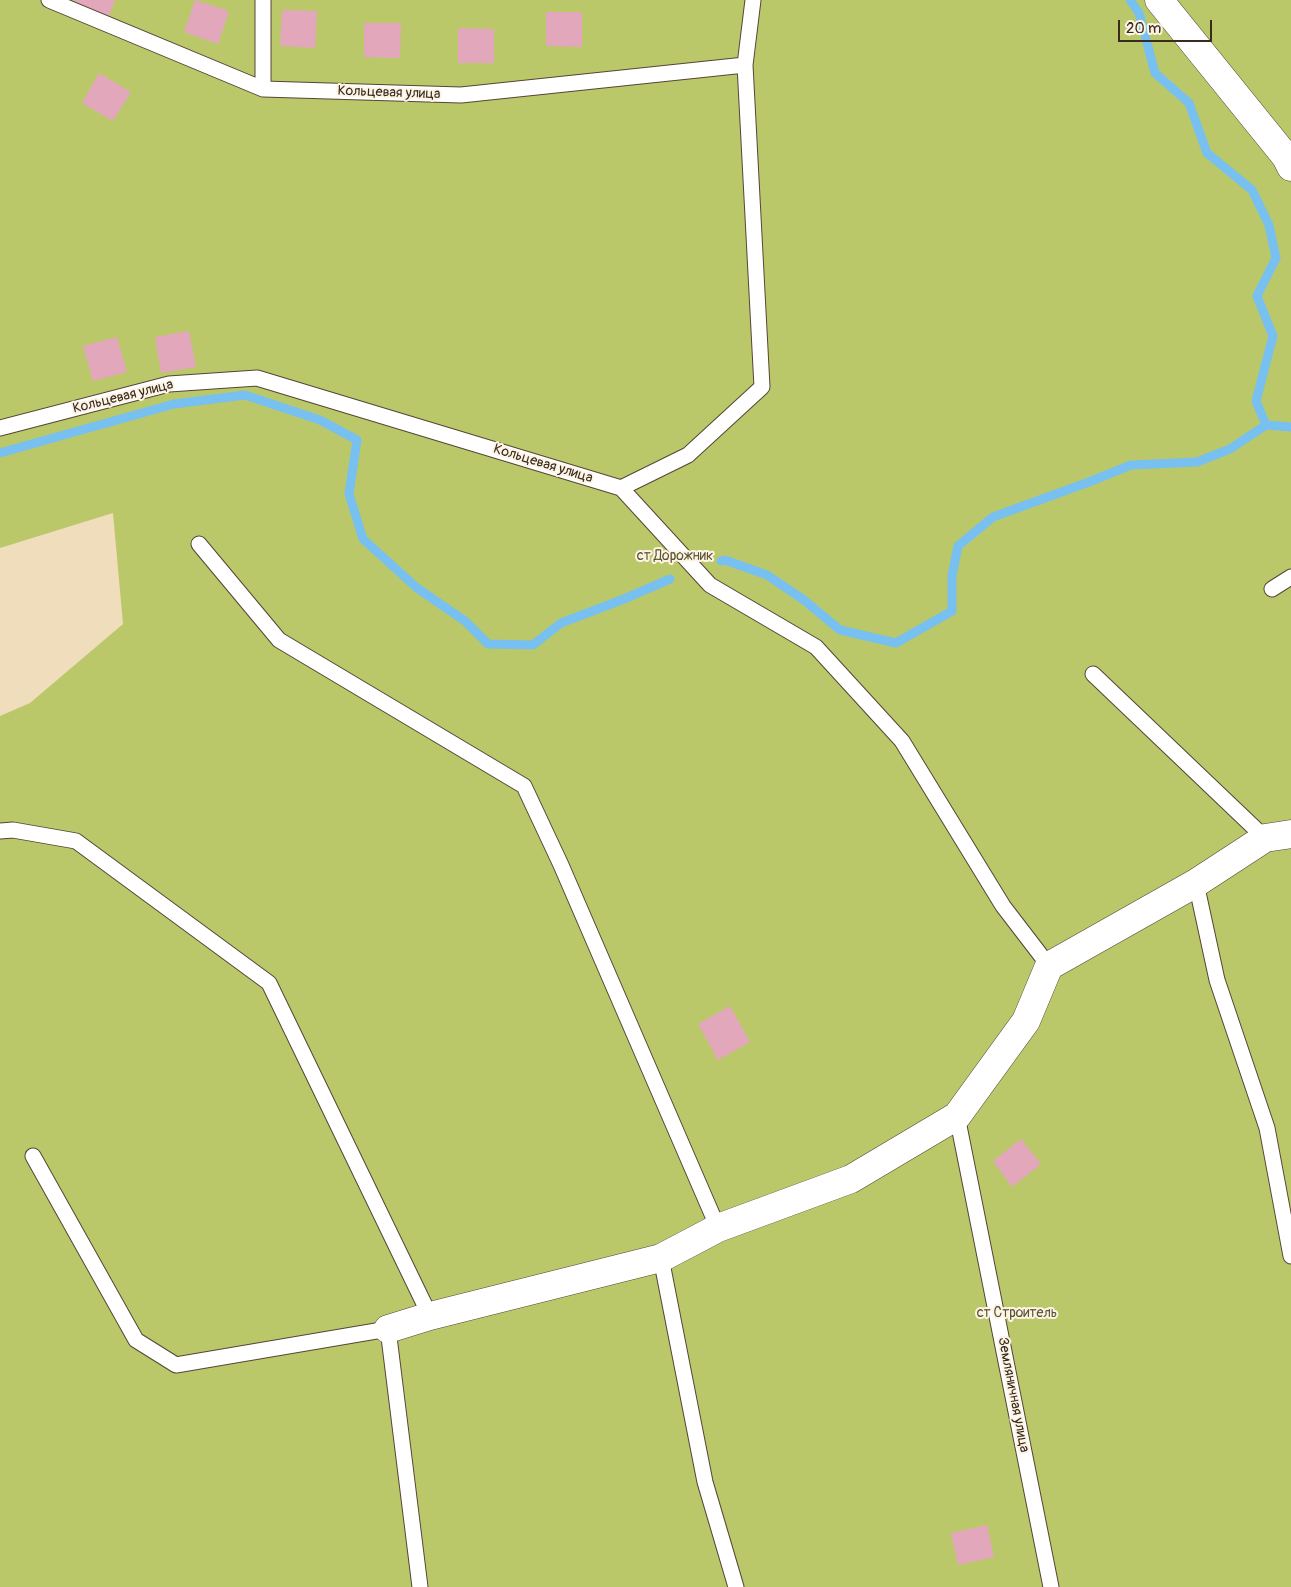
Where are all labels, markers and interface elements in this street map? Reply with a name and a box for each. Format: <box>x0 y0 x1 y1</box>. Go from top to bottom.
scale bar <box>1121 10 1215 42</box>
text: 20 m <box>1126 19 1161 38</box>
street label: Кольцевая улица <box>337 83 441 103</box>
street label: Кольцевая улица <box>71 376 175 418</box>
street label: Кольцевая улица <box>491 441 595 487</box>
park label: ст Дорожник <box>637 548 713 564</box>
park label: ст Строитель <box>977 1305 1057 1321</box>
street label: Земляничная улица <box>994 1336 1032 1454</box>

